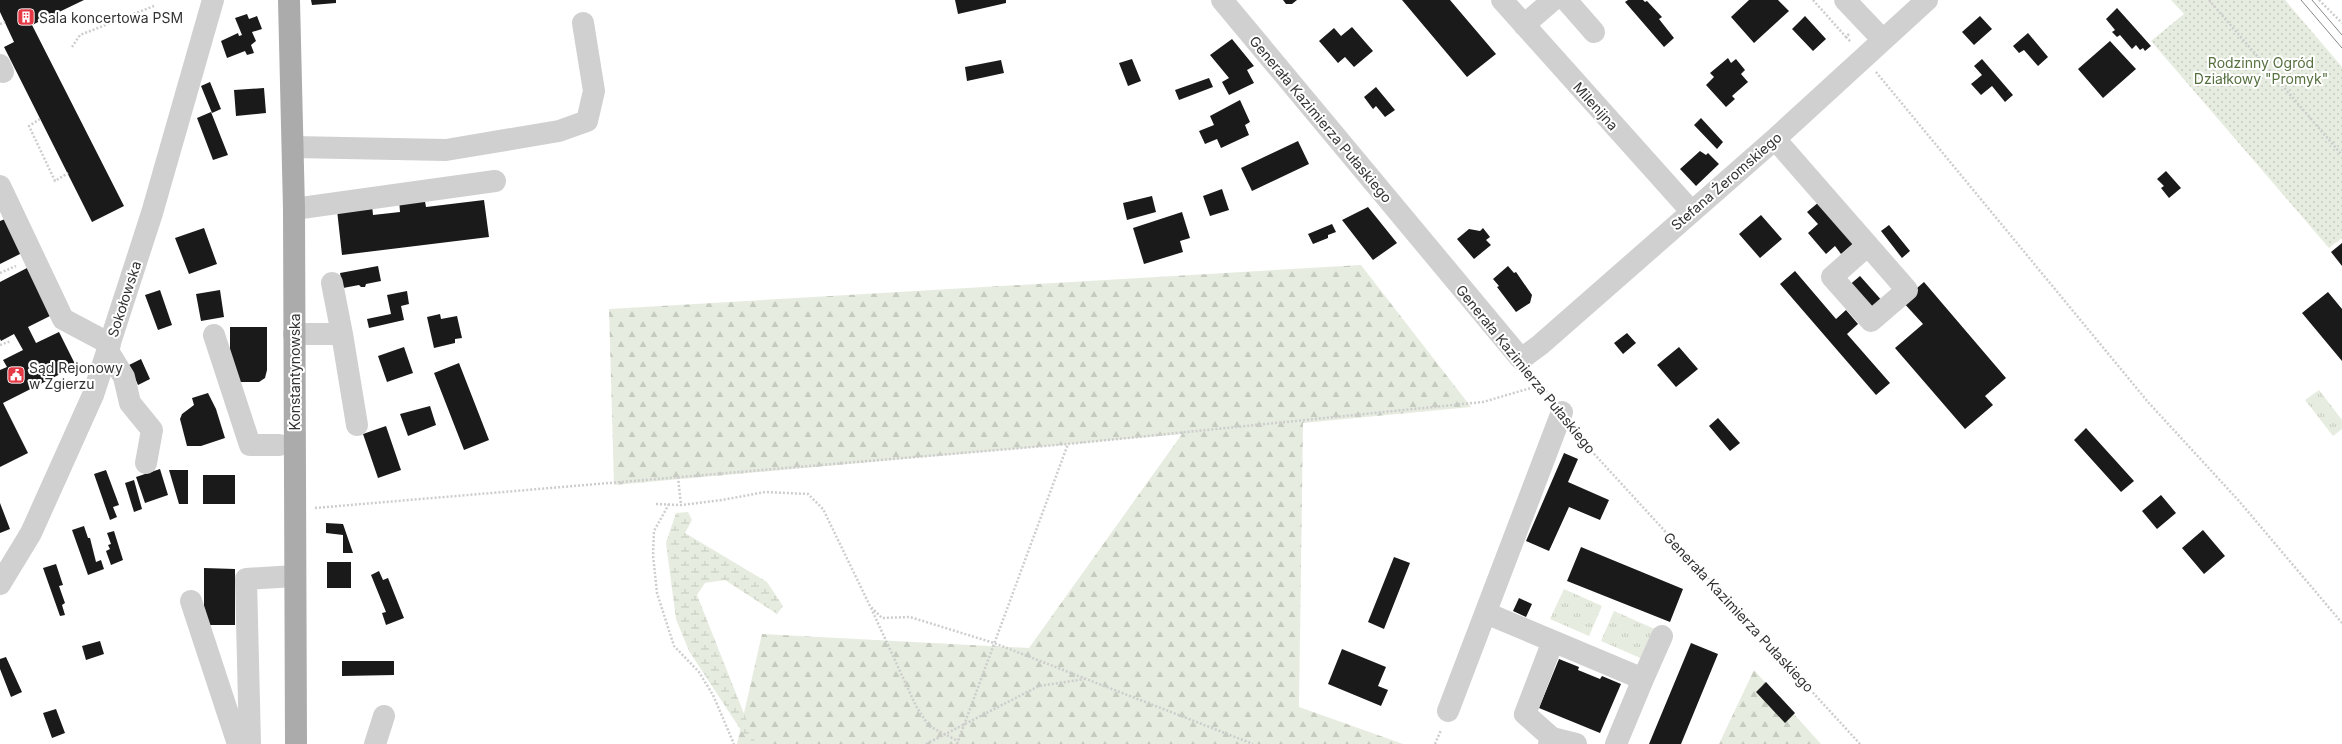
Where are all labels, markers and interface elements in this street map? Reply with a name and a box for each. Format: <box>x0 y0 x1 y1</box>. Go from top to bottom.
building icon: Sala koncertowa PSM <box>16 7 36 27</box>
place label: Sala koncertowa PSM <box>39 9 183 26</box>
street label: Generała Kazimierza Pułaskiego <box>1246 32 1396 206</box>
park label: Rodzinny Ogród Działkowy "Promyk" <box>2194 54 2328 87</box>
street label: Milenijna <box>1570 78 1622 134</box>
street label: Stefana Żeromskiego <box>1667 128 1785 234</box>
street label: Sokołowska <box>104 259 144 339</box>
street label: Generała Kazimierza Pułaskiego <box>1453 281 1599 457</box>
street label: Konstantynowska <box>286 313 303 431</box>
place label: Sąd Rejonowy w Zgierzu <box>29 359 123 392</box>
public building icon: Sąd Rejonowy w Zgierzu <box>6 365 26 385</box>
street label: Generała Kazimierza Pułaskiego <box>1660 529 1818 695</box>

